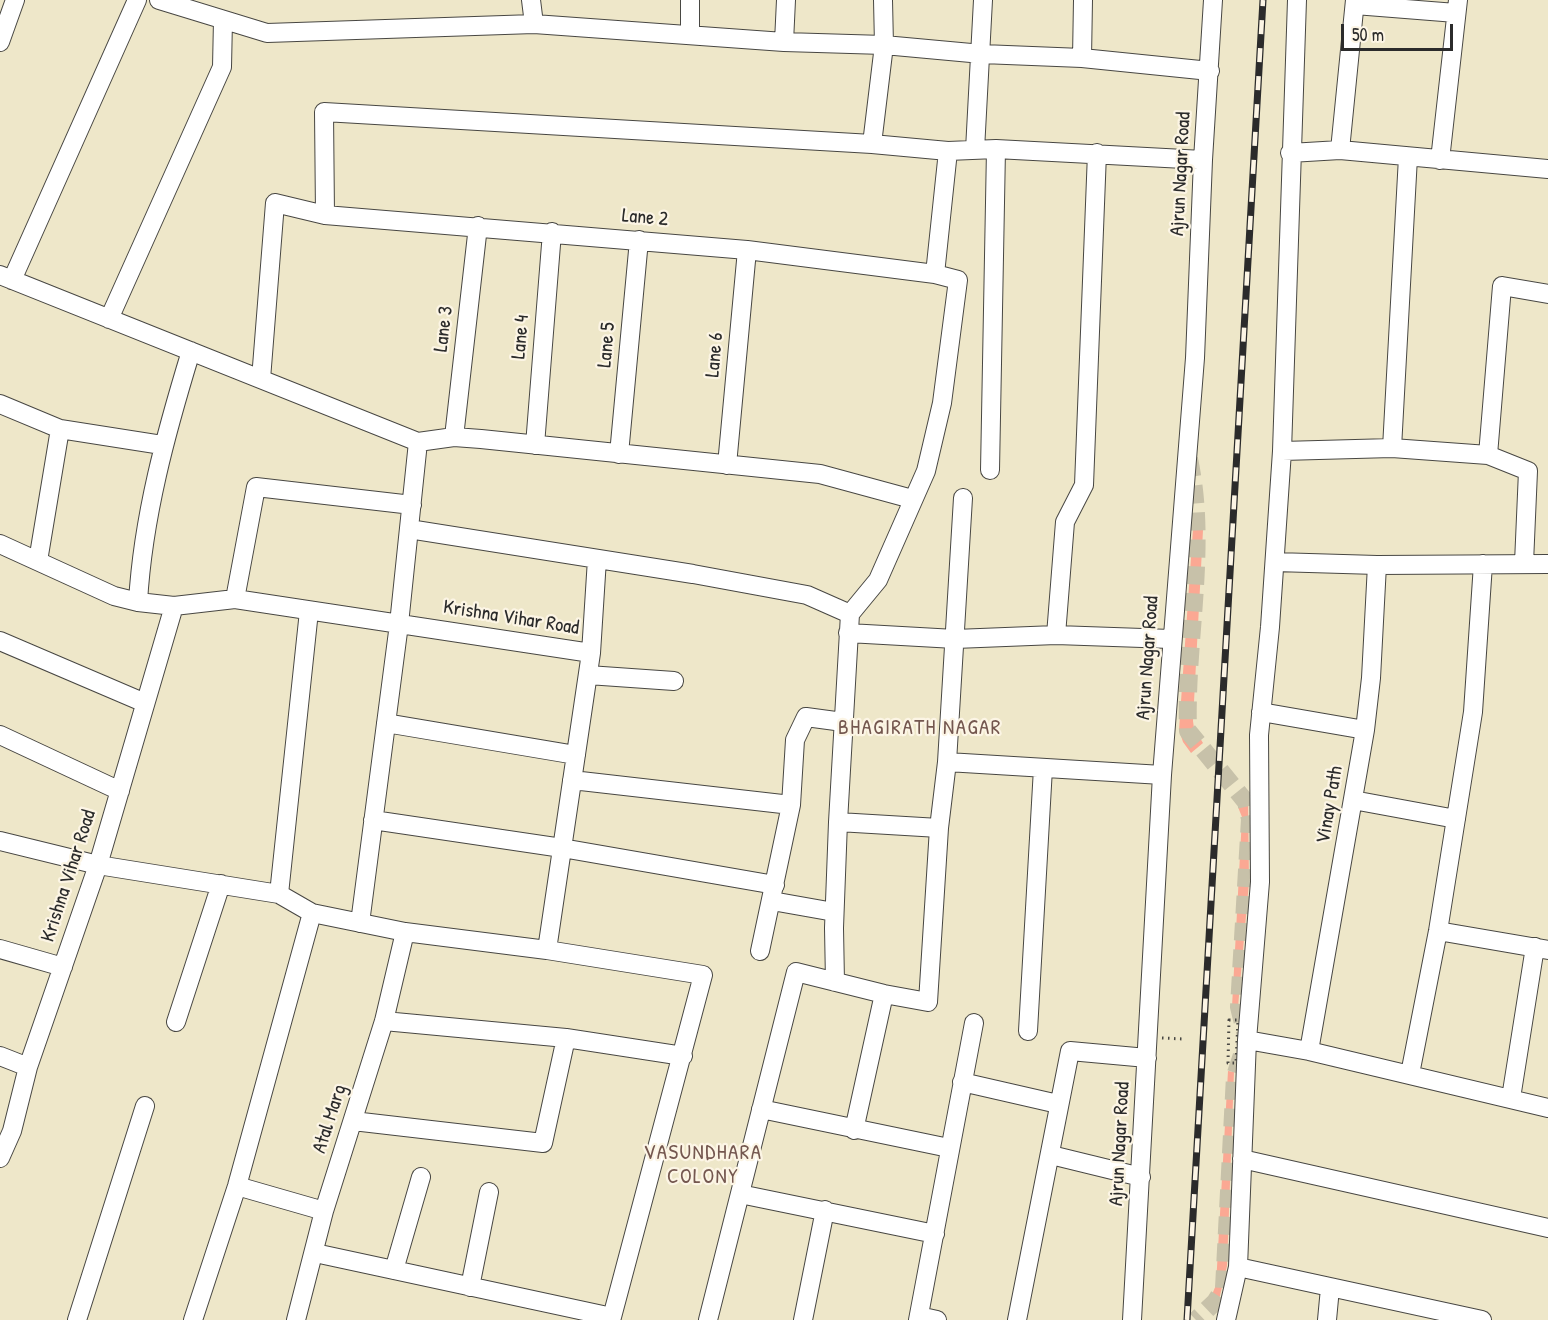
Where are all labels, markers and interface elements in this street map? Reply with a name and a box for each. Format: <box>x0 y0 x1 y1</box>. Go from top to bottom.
scale bar <box>1344 12 1456 50</box>
text: 50 m <box>1352 22 1384 47</box>
street label: Ajrun Nagar Road <box>1166 111 1196 237</box>
street label: Lane 2 <box>621 204 669 232</box>
street label: Lane 3 <box>429 305 459 353</box>
street label: Lane 4 <box>507 314 535 360</box>
street label: Lane 5 <box>593 321 621 369</box>
street label: Lane 6 <box>701 332 729 378</box>
street label: Krishna Vihar Road <box>441 595 581 641</box>
street label: Ajrun Nagar Road <box>1132 595 1164 721</box>
district label: BHAGIRATH NAGAR <box>838 715 1002 741</box>
street label: Vinay Path <box>1311 764 1349 846</box>
street label: Krishna Vihar Road <box>36 807 102 945</box>
street label: Ajrun Nagar Road <box>1105 1081 1135 1207</box>
street label: Atal Marg <box>308 1082 352 1156</box>
district label: VASUNDHARA COLONY <box>643 1140 763 1190</box>

